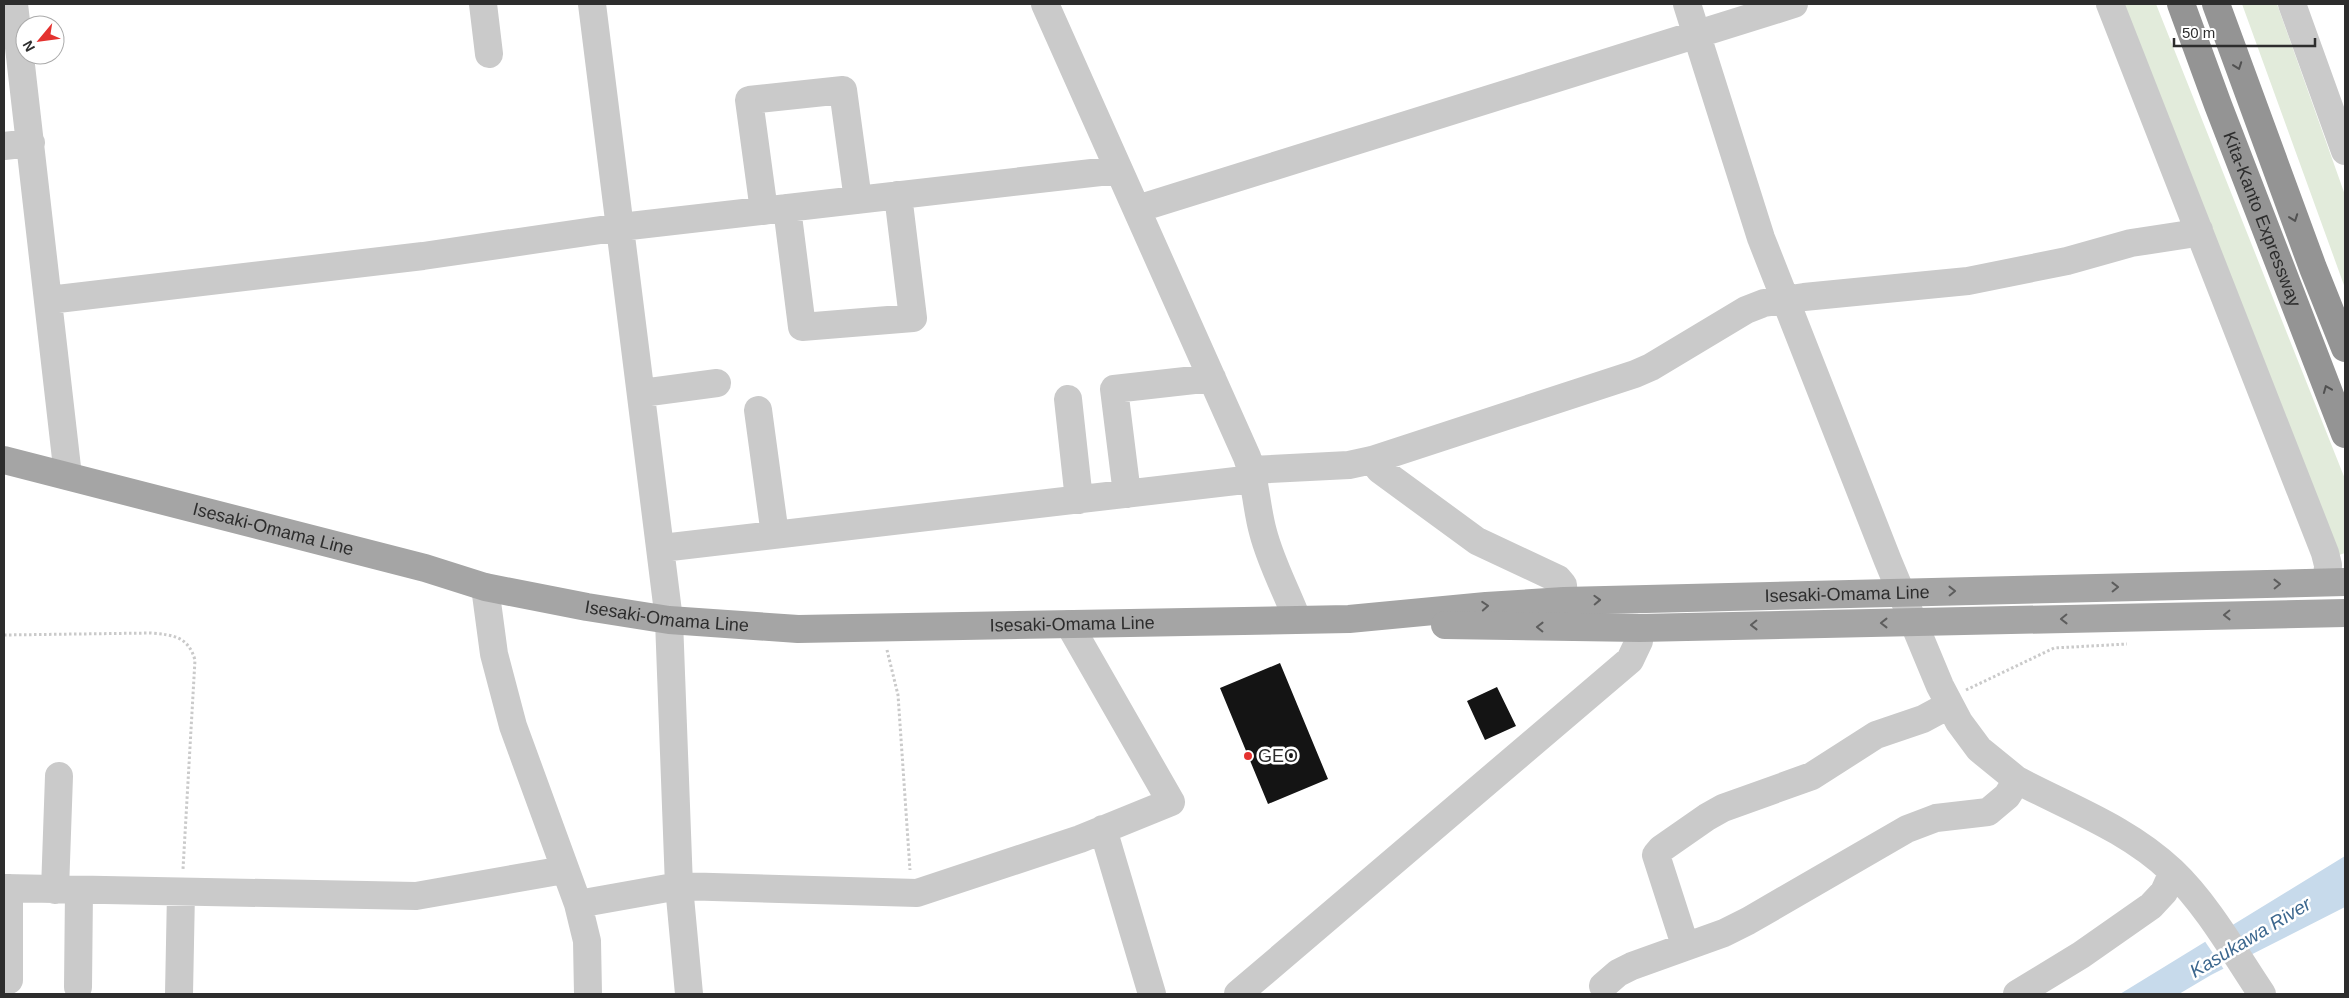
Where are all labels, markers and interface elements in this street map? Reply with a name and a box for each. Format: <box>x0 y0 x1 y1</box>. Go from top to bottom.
north arrow <box>15 15 65 65</box>
scale bar <box>2174 15 2315 47</box>
text: 50 m <box>2182 24 2215 41</box>
text: N <box>19 38 38 55</box>
one-way arrow <box>2232 61 2242 70</box>
street label: Kita-Kanto Expressway <box>2219 129 2305 310</box>
one-way arrow <box>2288 214 2298 222</box>
one-way arrow <box>2323 385 2334 394</box>
street label: Isesaki-Omama Line <box>191 499 356 559</box>
one-way arrow <box>2273 578 2281 589</box>
street label: Isesaki-Omama Line <box>1764 582 1930 606</box>
one-way arrow <box>2112 582 2119 592</box>
one-way arrow <box>1949 586 1957 596</box>
one-way arrow <box>1594 595 1602 606</box>
street label: Isesaki-Omama Line <box>583 597 750 636</box>
one-way arrow <box>1481 600 1489 611</box>
one-way arrow <box>2222 610 2230 621</box>
street label: Isesaki-Omama Line <box>989 613 1155 636</box>
one-way arrow <box>2060 614 2068 624</box>
one-way arrow <box>1880 618 1888 628</box>
one-way arrow <box>1750 620 1758 631</box>
one-way arrow <box>1535 622 1543 632</box>
place label: GEO <box>1258 746 1298 766</box>
marker: GEO <box>1242 750 1254 762</box>
water label: Kasukawa River <box>2186 893 2315 982</box>

